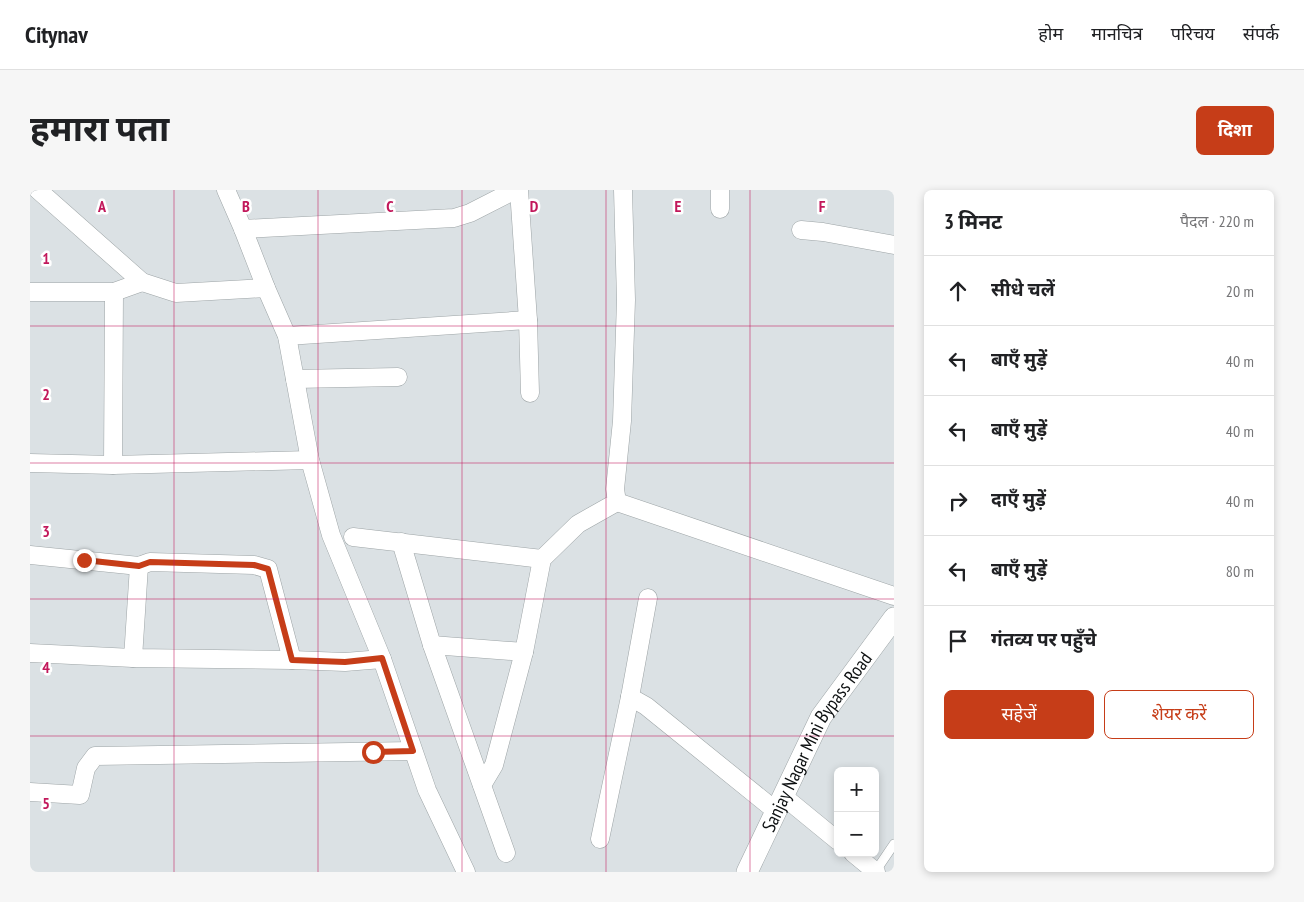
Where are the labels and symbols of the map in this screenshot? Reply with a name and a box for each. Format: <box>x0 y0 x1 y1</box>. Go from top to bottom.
text: A <box>97 196 107 216</box>
text: B <box>242 196 250 216</box>
text: C <box>386 196 394 216</box>
text: D <box>530 196 539 216</box>
text: E <box>675 196 682 216</box>
text: F <box>819 196 826 216</box>
text: 1 <box>42 248 50 268</box>
text: 2 <box>42 384 50 404</box>
text: 3 <box>42 521 50 541</box>
route end <box>73 549 96 572</box>
street label: Sanjay Nagar Mini Bypass Road <box>756 647 877 835</box>
text: 4 <box>42 657 50 677</box>
route start <box>362 741 385 764</box>
text: 5 <box>42 793 50 813</box>

